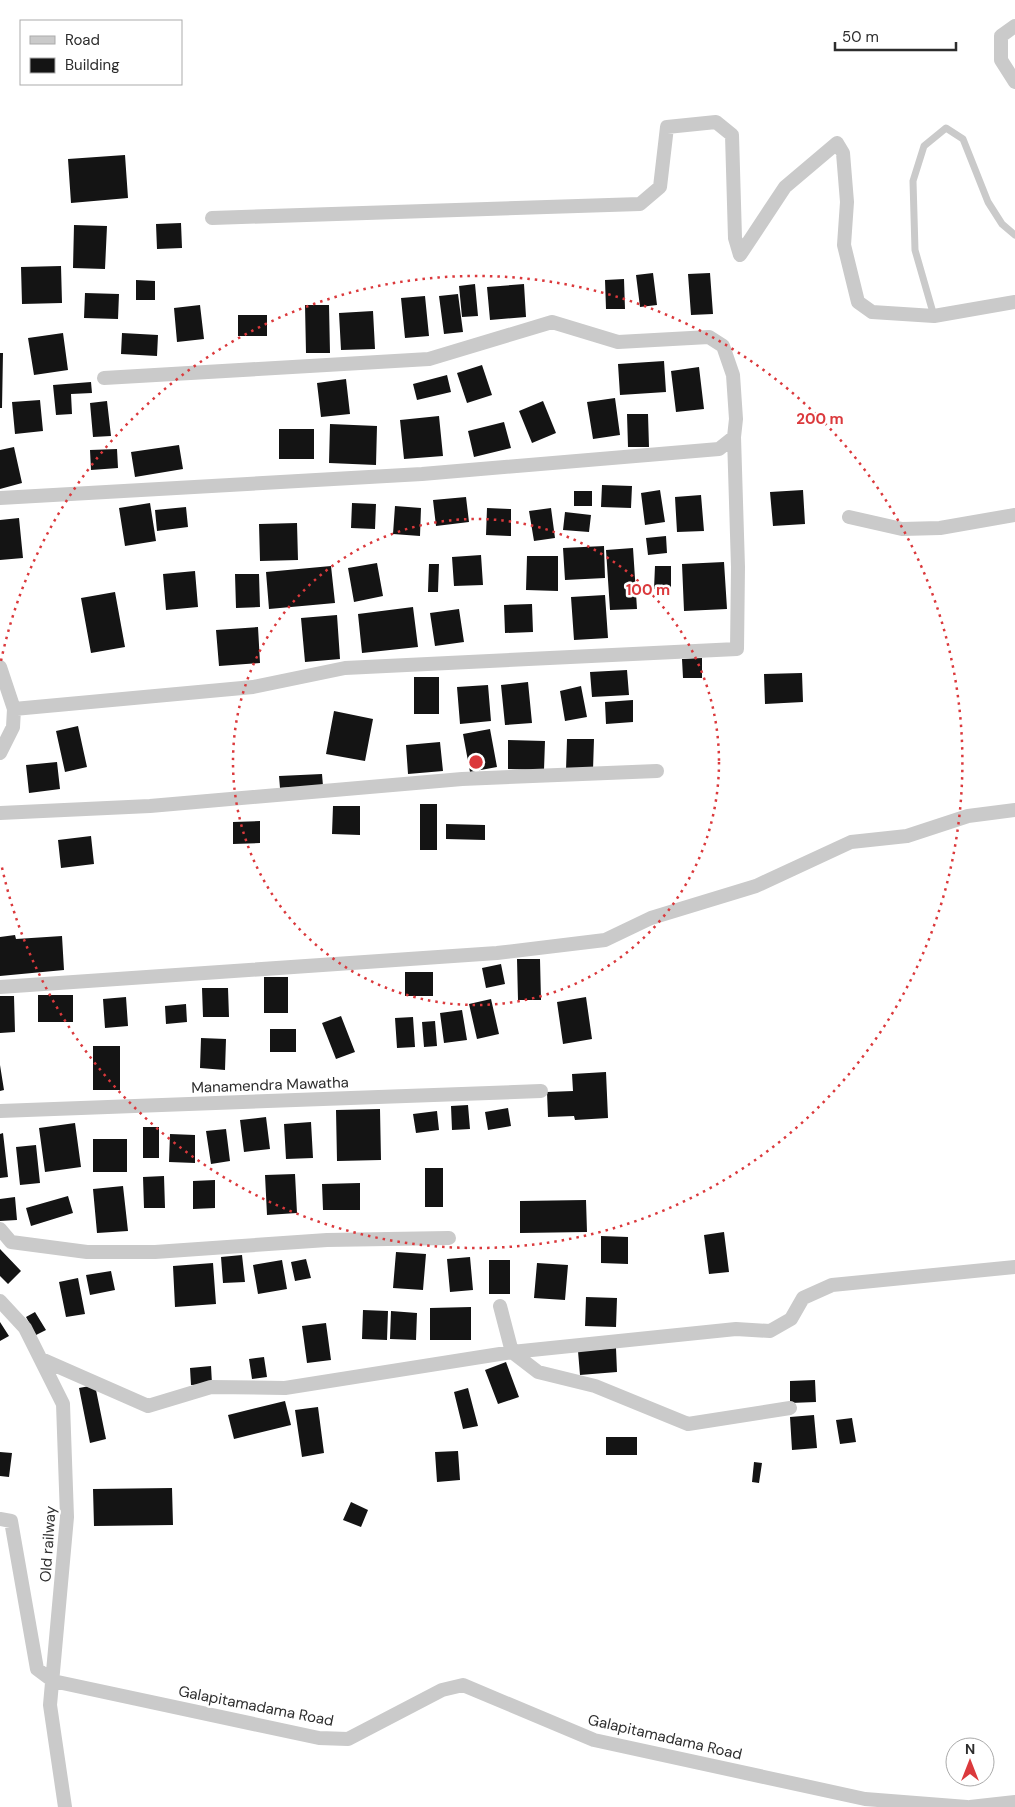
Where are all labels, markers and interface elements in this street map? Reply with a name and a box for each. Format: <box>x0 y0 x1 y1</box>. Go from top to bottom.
legend <box>20 20 182 85</box>
scale bar <box>835 20 956 52</box>
text: 50 m <box>842 27 879 47</box>
text: Road <box>65 30 100 50</box>
text: Building <box>65 55 120 75</box>
text: 200 m <box>796 409 844 429</box>
text: 100 m <box>626 580 670 600</box>
centre of rings <box>467 753 485 771</box>
street label: Manamendra Mawatha <box>191 1072 349 1098</box>
street label: Old railway <box>35 1505 61 1583</box>
street label: Galapitamadama Road <box>177 1681 335 1731</box>
street label: Galapitamadama Road <box>586 1710 744 1764</box>
north arrow <box>945 1737 995 1787</box>
text: N <box>965 1740 975 1758</box>

